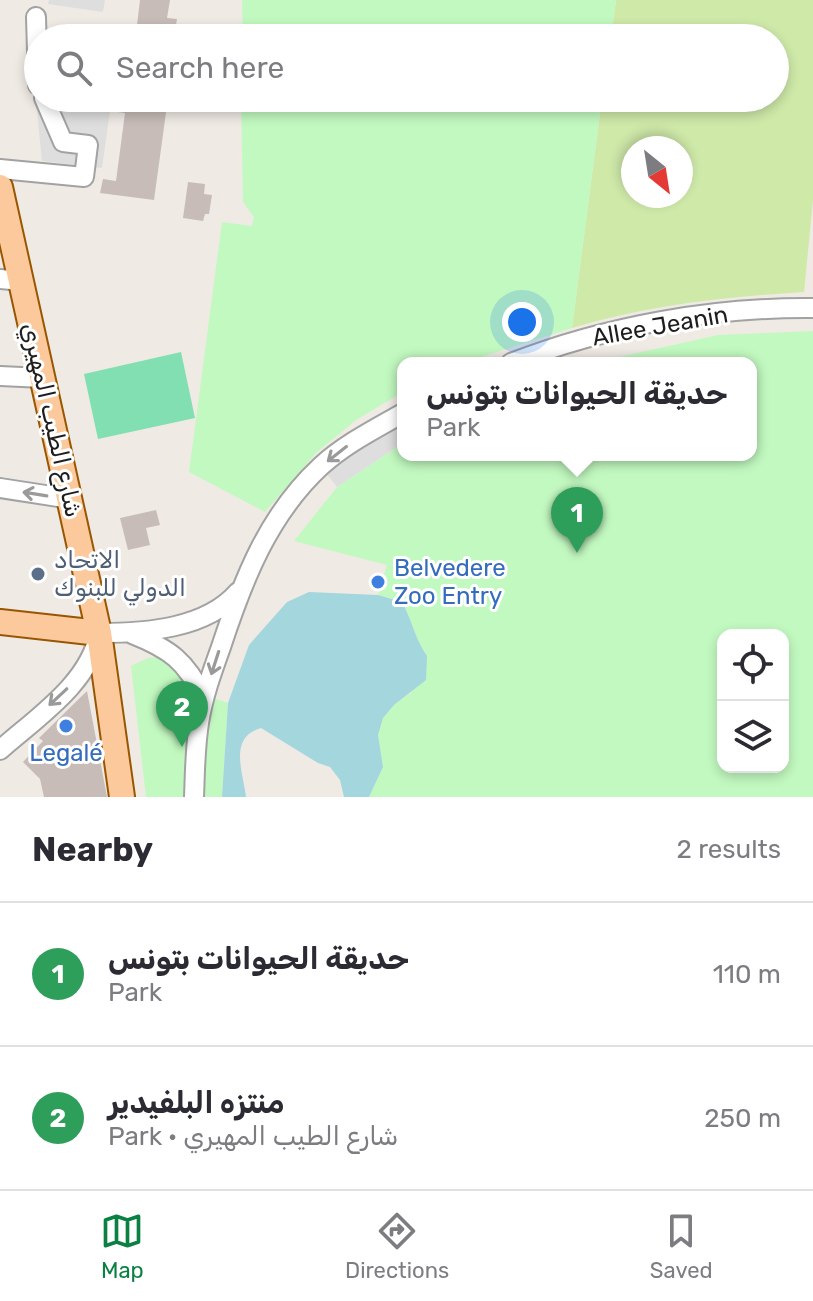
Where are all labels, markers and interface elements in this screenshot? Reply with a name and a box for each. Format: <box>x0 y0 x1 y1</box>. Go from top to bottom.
search box <box>24 24 789 112</box>
icon: search <box>52 46 96 90</box>
text: Search here <box>116 50 284 86</box>
north arrow <box>621 136 693 208</box>
street label: Allee Jeanin <box>590 300 730 352</box>
your location <box>502 302 542 342</box>
street label: شارع الطيب المهيري <box>13 320 88 521</box>
popup <box>397 357 757 461</box>
text: حديقة الحيوانات بتونس <box>426 376 728 412</box>
text: Park <box>426 412 480 443</box>
one-way arrow <box>327 445 348 462</box>
one-way arrow <box>23 486 48 501</box>
pin: 1 <box>551 487 603 553</box>
place label: الاتحاد الدولي للبنوك <box>54 546 186 606</box>
place label: Belvedere Zoo Entry <box>394 554 506 610</box>
marker: الاتحاد الدولي للبنوك <box>29 565 47 583</box>
marker: Belvedere Zoo Entry <box>369 573 387 591</box>
map controls <box>717 629 789 773</box>
button: locate <box>717 629 789 701</box>
one-way arrow <box>207 651 222 676</box>
pin: 2 <box>156 681 208 747</box>
one-way arrow <box>48 688 68 707</box>
button: layers <box>717 701 789 773</box>
marker: Legalé <box>57 717 75 735</box>
place label: Legalé <box>29 739 103 767</box>
text: Nearby <box>32 829 153 870</box>
text: 2 results <box>677 834 781 865</box>
text: حديقة الحيوانات بتونس <box>108 941 409 977</box>
text: 1 <box>52 959 64 990</box>
text: 110 m <box>713 959 781 990</box>
text: Park <box>108 977 162 1008</box>
text: منتزه البلفيدير <box>108 1085 284 1121</box>
text: 2 <box>50 1103 66 1134</box>
text: 250 m <box>704 1103 781 1134</box>
text: Park · شارع الطيب المهيري <box>108 1121 398 1152</box>
tab: Map <box>100 1209 144 1284</box>
tab: Directions <box>345 1209 449 1284</box>
tab: Saved <box>650 1209 713 1284</box>

